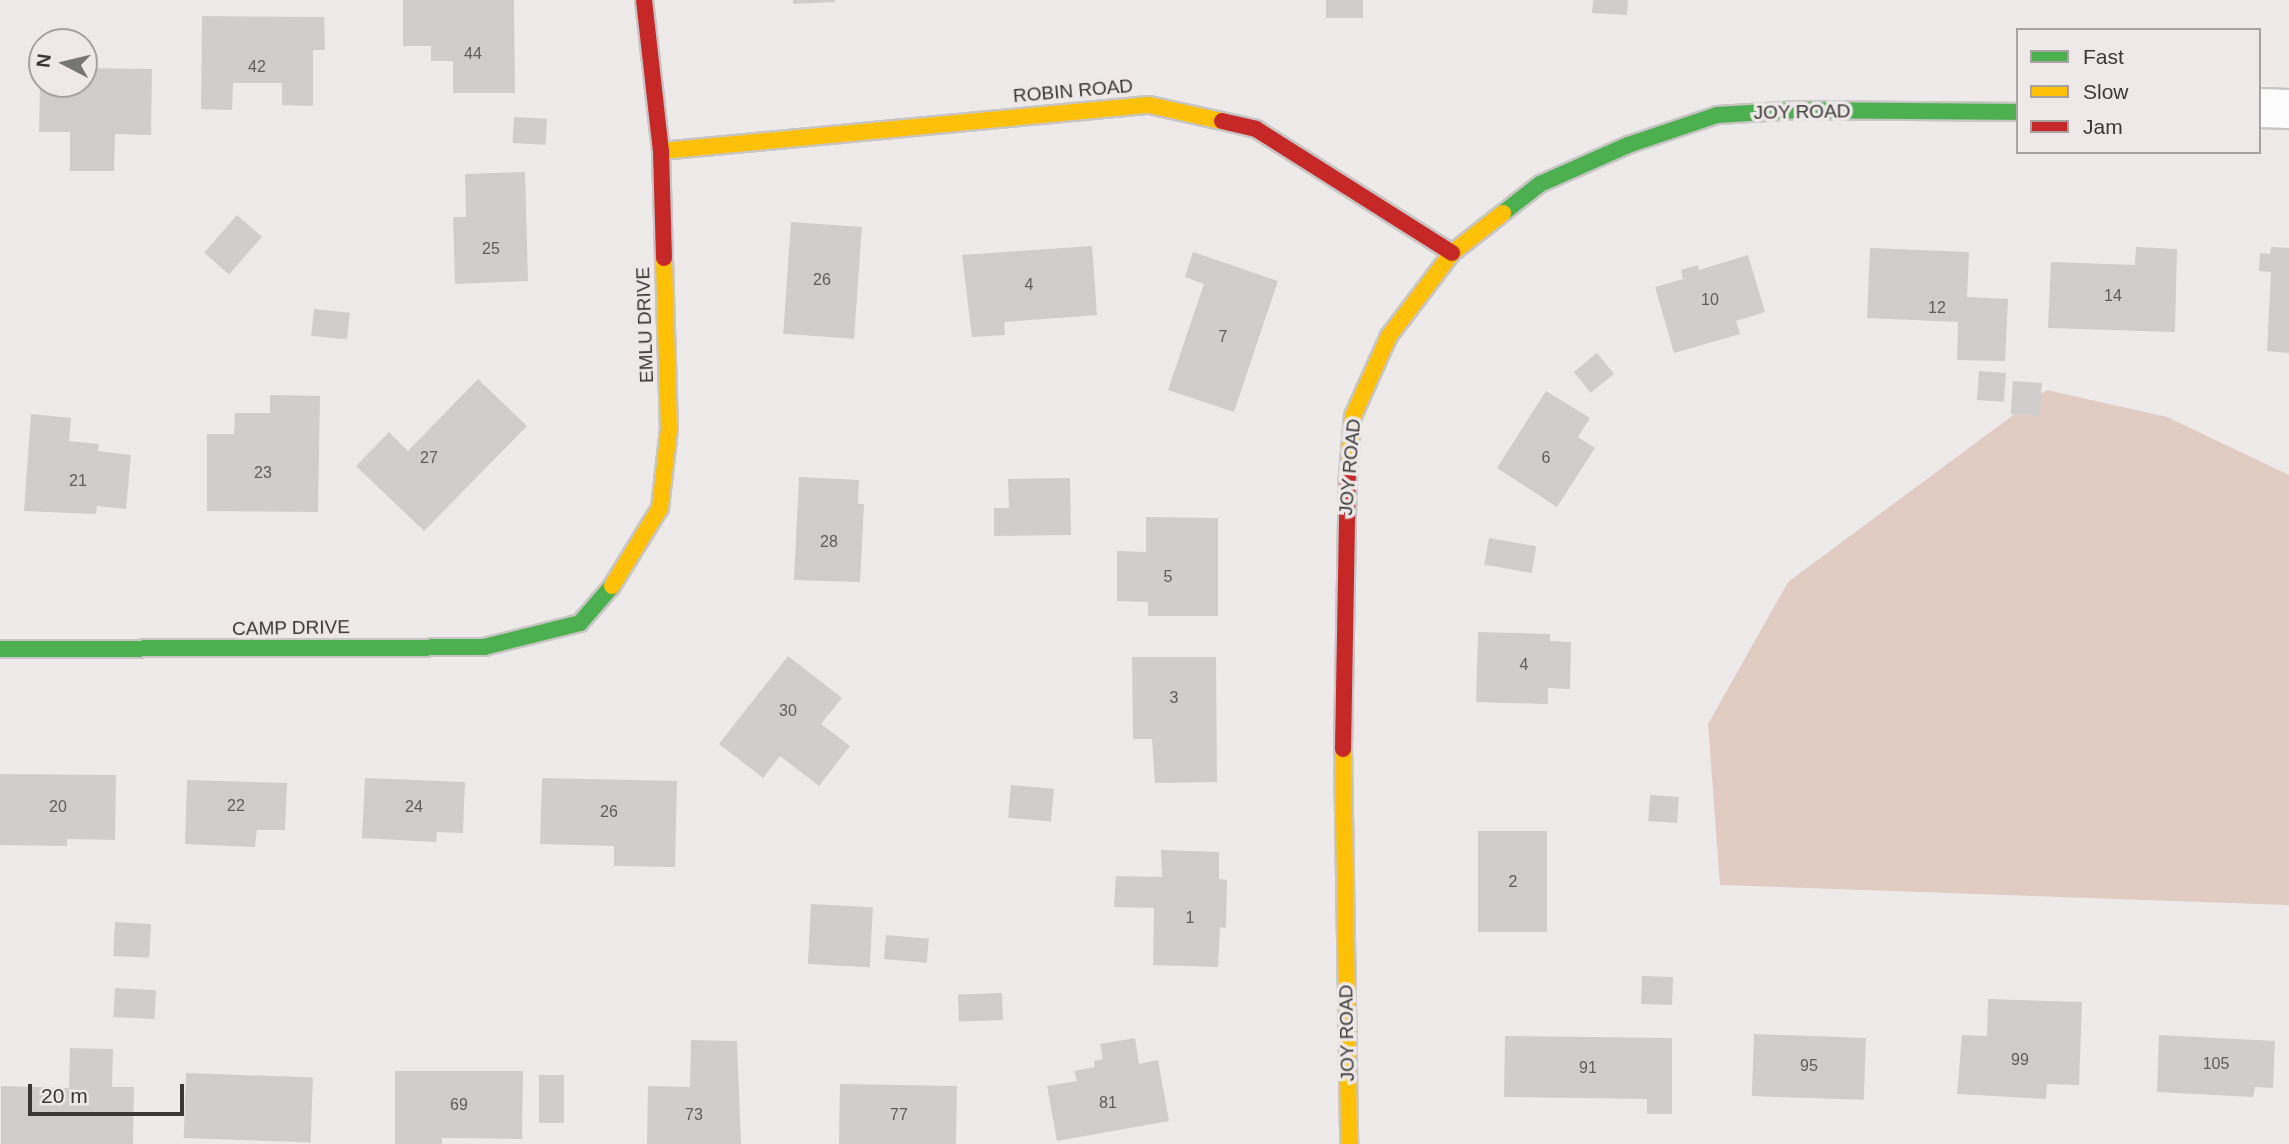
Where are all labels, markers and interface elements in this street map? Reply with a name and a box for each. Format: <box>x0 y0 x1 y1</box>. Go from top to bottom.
north arrow <box>28 28 98 98</box>
legend <box>2016 28 2261 154</box>
house number: 44 <box>464 44 482 64</box>
text: Fast <box>2083 45 2124 68</box>
text: N <box>32 53 55 69</box>
house number: 42 <box>248 57 266 77</box>
street label: ROBIN ROAD <box>1012 74 1134 108</box>
text: Slow <box>2083 80 2129 103</box>
street label: JOY ROAD <box>1753 100 1851 124</box>
text: Jam <box>2083 115 2123 138</box>
house number: 25 <box>482 239 500 259</box>
street label: EMLU DRIVE <box>632 267 658 383</box>
house number: 26 <box>813 270 831 290</box>
house number: 4 <box>1025 275 1033 295</box>
house number: 14 <box>2104 286 2122 306</box>
house number: 10 <box>1701 290 1719 310</box>
house number: 12 <box>1928 298 1946 318</box>
house number: 7 <box>1219 327 1227 347</box>
street label: JOY ROAD <box>1334 418 1366 516</box>
house number: 27 <box>420 448 438 468</box>
house number: 6 <box>1542 448 1550 468</box>
house number: 23 <box>254 463 272 483</box>
house number: 21 <box>69 471 87 491</box>
house number: 28 <box>820 532 838 552</box>
house number: 5 <box>1164 567 1172 587</box>
street label: CAMP DRIVE <box>232 616 350 640</box>
house number: 4 <box>1520 655 1528 675</box>
house number: 3 <box>1170 688 1178 708</box>
house number: 30 <box>779 701 797 721</box>
house number: 22 <box>227 796 245 816</box>
house number: 20 <box>49 797 67 817</box>
house number: 24 <box>405 797 423 817</box>
house number: 26 <box>600 802 618 822</box>
house number: 2 <box>1509 872 1517 892</box>
house number: 1 <box>1186 908 1194 928</box>
street label: JOY ROAD <box>1335 984 1359 1082</box>
house number: 99 <box>2011 1050 2029 1070</box>
house number: 105 <box>2203 1054 2229 1074</box>
house number: 95 <box>1800 1056 1818 1076</box>
house number: 91 <box>1579 1058 1597 1078</box>
scale bar <box>32 1070 187 1114</box>
text: 20 m <box>41 1084 88 1107</box>
house number: 81 <box>1099 1093 1117 1113</box>
house number: 69 <box>450 1095 468 1115</box>
house number: 73 <box>685 1105 703 1125</box>
house number: 77 <box>890 1105 908 1125</box>

